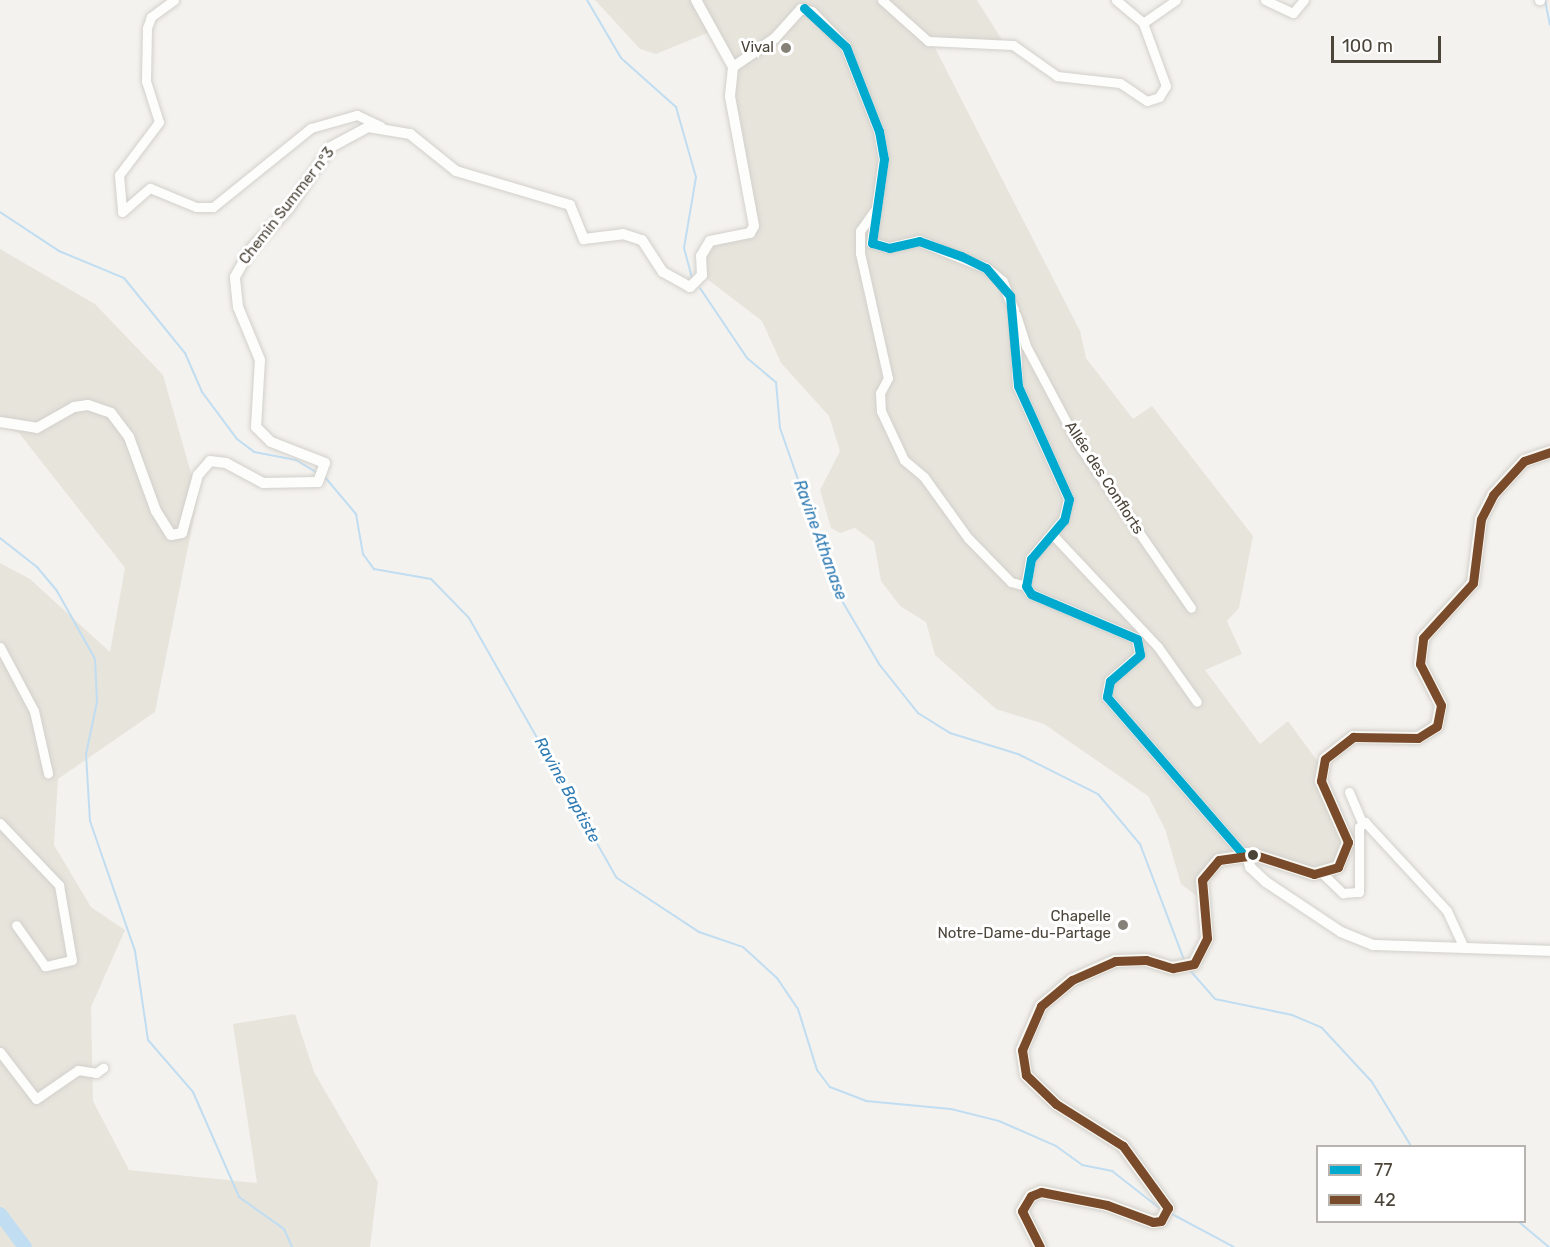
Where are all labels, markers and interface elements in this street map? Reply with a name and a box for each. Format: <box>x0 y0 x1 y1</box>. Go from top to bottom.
scale bar <box>1334 24 1444 62</box>
text: 100 m <box>1342 35 1393 57</box>
place label: Vival <box>741 39 774 57</box>
marker: Vival <box>779 41 793 55</box>
street label: Chemin Summer n°3 <box>236 144 338 268</box>
street label: Allée des Conflorts <box>1061 418 1147 538</box>
water label: Ravine Athanase <box>789 477 851 603</box>
water label: Ravine Baptiste <box>530 734 604 846</box>
unlabelled marker <box>1247 849 1259 861</box>
place label: Chapelle Notre-Dame-du-Partage <box>937 907 1111 942</box>
marker: Chapelle Notre-Dame-du-Partage <box>1116 918 1130 932</box>
legend <box>1316 1145 1526 1223</box>
text: 77 <box>1374 1159 1392 1181</box>
text: 42 <box>1374 1189 1396 1211</box>

